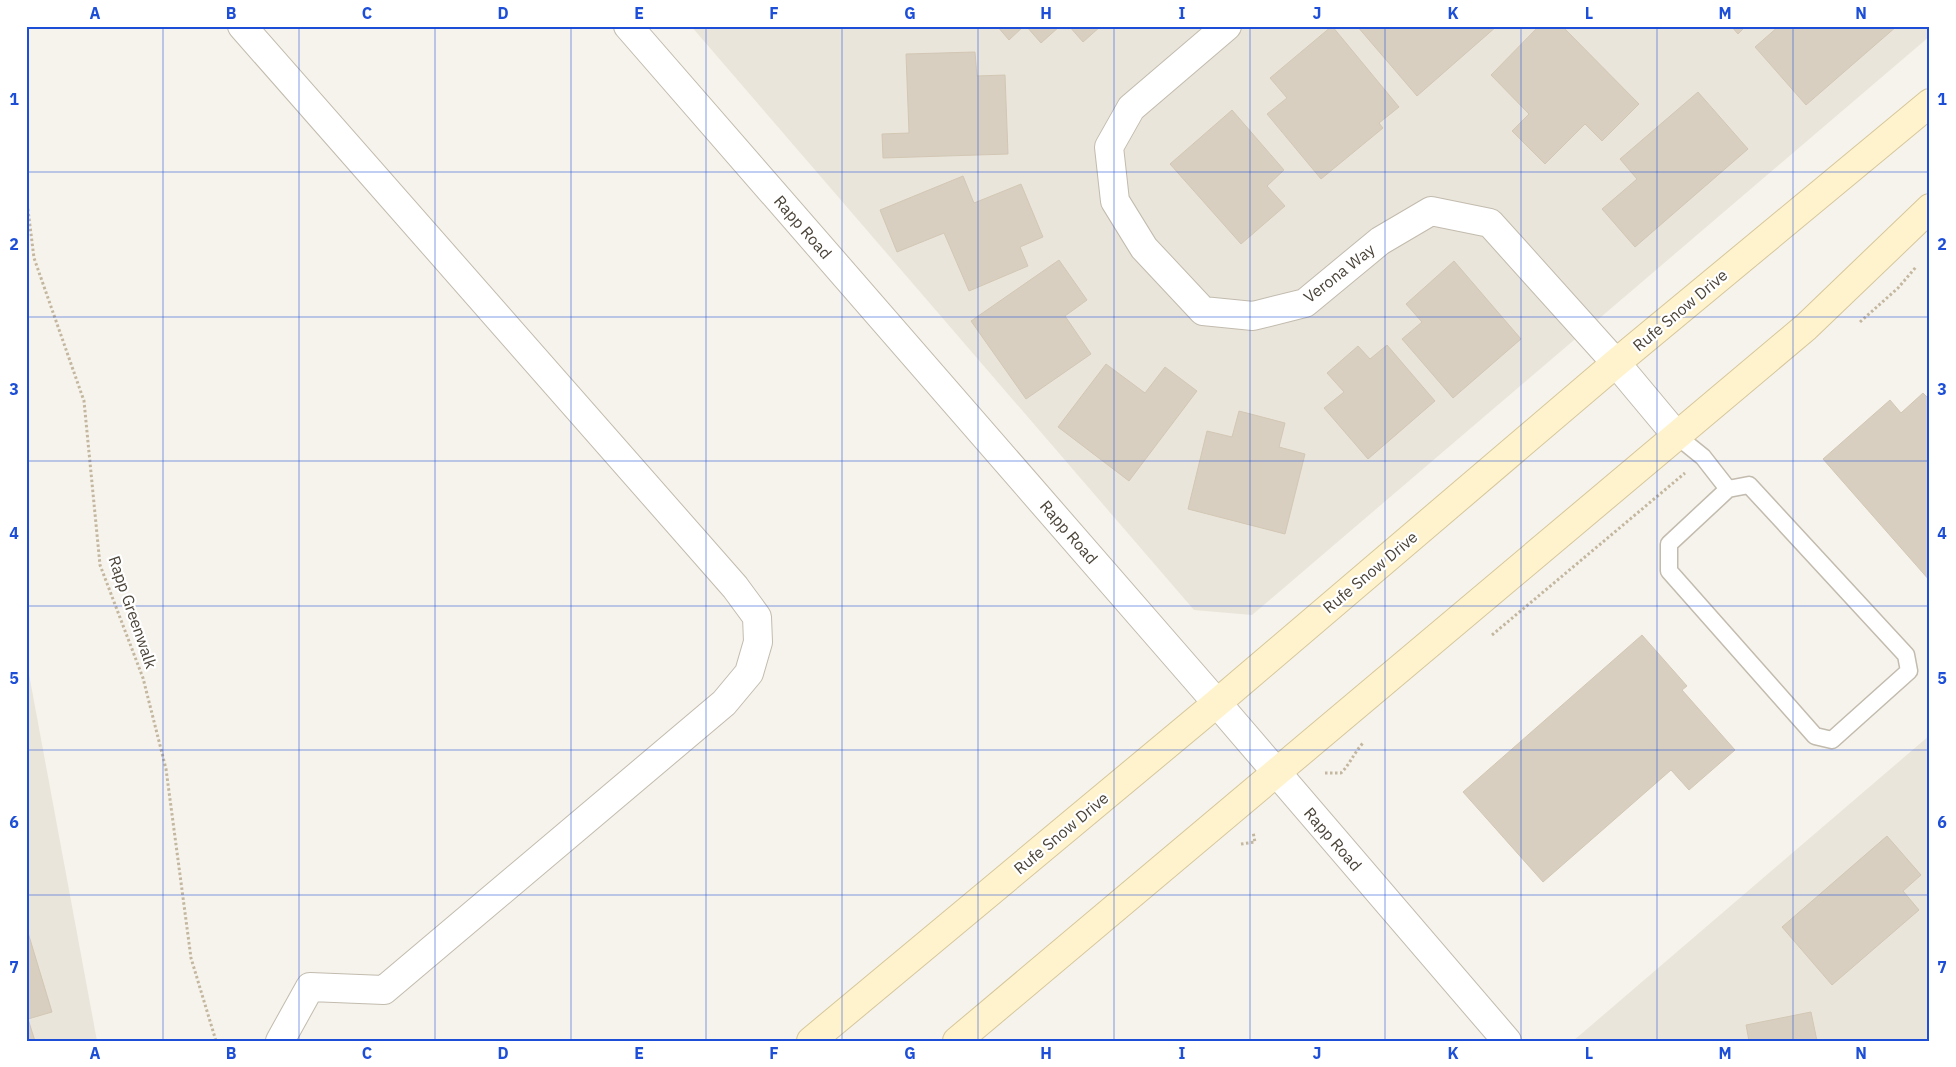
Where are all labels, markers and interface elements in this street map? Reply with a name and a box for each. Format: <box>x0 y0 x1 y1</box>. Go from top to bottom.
text: A <box>90 3 101 23</box>
text: B <box>226 3 237 23</box>
text: C <box>362 3 372 23</box>
text: D <box>497 3 509 23</box>
text: E <box>634 3 644 23</box>
text: F <box>769 3 779 23</box>
text: G <box>904 3 916 23</box>
text: H <box>1040 3 1052 23</box>
text: I <box>1179 3 1186 23</box>
text: J <box>1313 3 1321 23</box>
text: K <box>1447 3 1459 23</box>
text: L <box>1585 3 1593 23</box>
text: M <box>1718 3 1732 23</box>
text: N <box>1855 3 1867 23</box>
text: 1 <box>9 89 19 109</box>
text: 1 <box>1937 89 1947 109</box>
street label: Rapp Road <box>770 191 836 263</box>
text: 2 <box>9 234 19 254</box>
text: 2 <box>1937 234 1947 254</box>
street label: Verona Way <box>1299 239 1379 307</box>
street label: Rufe Snow Drive <box>1629 264 1732 355</box>
text: 3 <box>9 379 19 399</box>
text: 3 <box>1937 379 1947 399</box>
street label: Rapp Road <box>1036 496 1102 568</box>
text: 4 <box>9 523 19 543</box>
text: 4 <box>1937 523 1947 543</box>
street label: Rufe Snow Drive <box>1319 526 1422 617</box>
street label: Rapp Greenwalk <box>104 553 162 672</box>
text: 5 <box>9 668 19 688</box>
text: 5 <box>1937 668 1947 688</box>
street label: Rufe Snow Drive <box>1010 787 1113 878</box>
street label: Rapp Road <box>1300 803 1366 875</box>
text: 6 <box>9 812 19 832</box>
text: 6 <box>1937 812 1947 832</box>
text: 7 <box>9 957 19 977</box>
text: 7 <box>1937 957 1947 977</box>
text: A <box>90 1043 101 1063</box>
text: B <box>226 1043 237 1063</box>
text: C <box>362 1043 372 1063</box>
text: D <box>497 1043 509 1063</box>
text: E <box>634 1043 644 1063</box>
text: F <box>769 1043 779 1063</box>
text: G <box>904 1043 916 1063</box>
text: H <box>1040 1043 1052 1063</box>
text: I <box>1179 1043 1186 1063</box>
text: J <box>1313 1043 1321 1063</box>
text: K <box>1447 1043 1459 1063</box>
text: L <box>1585 1043 1593 1063</box>
text: M <box>1718 1043 1732 1063</box>
text: N <box>1855 1043 1867 1063</box>

